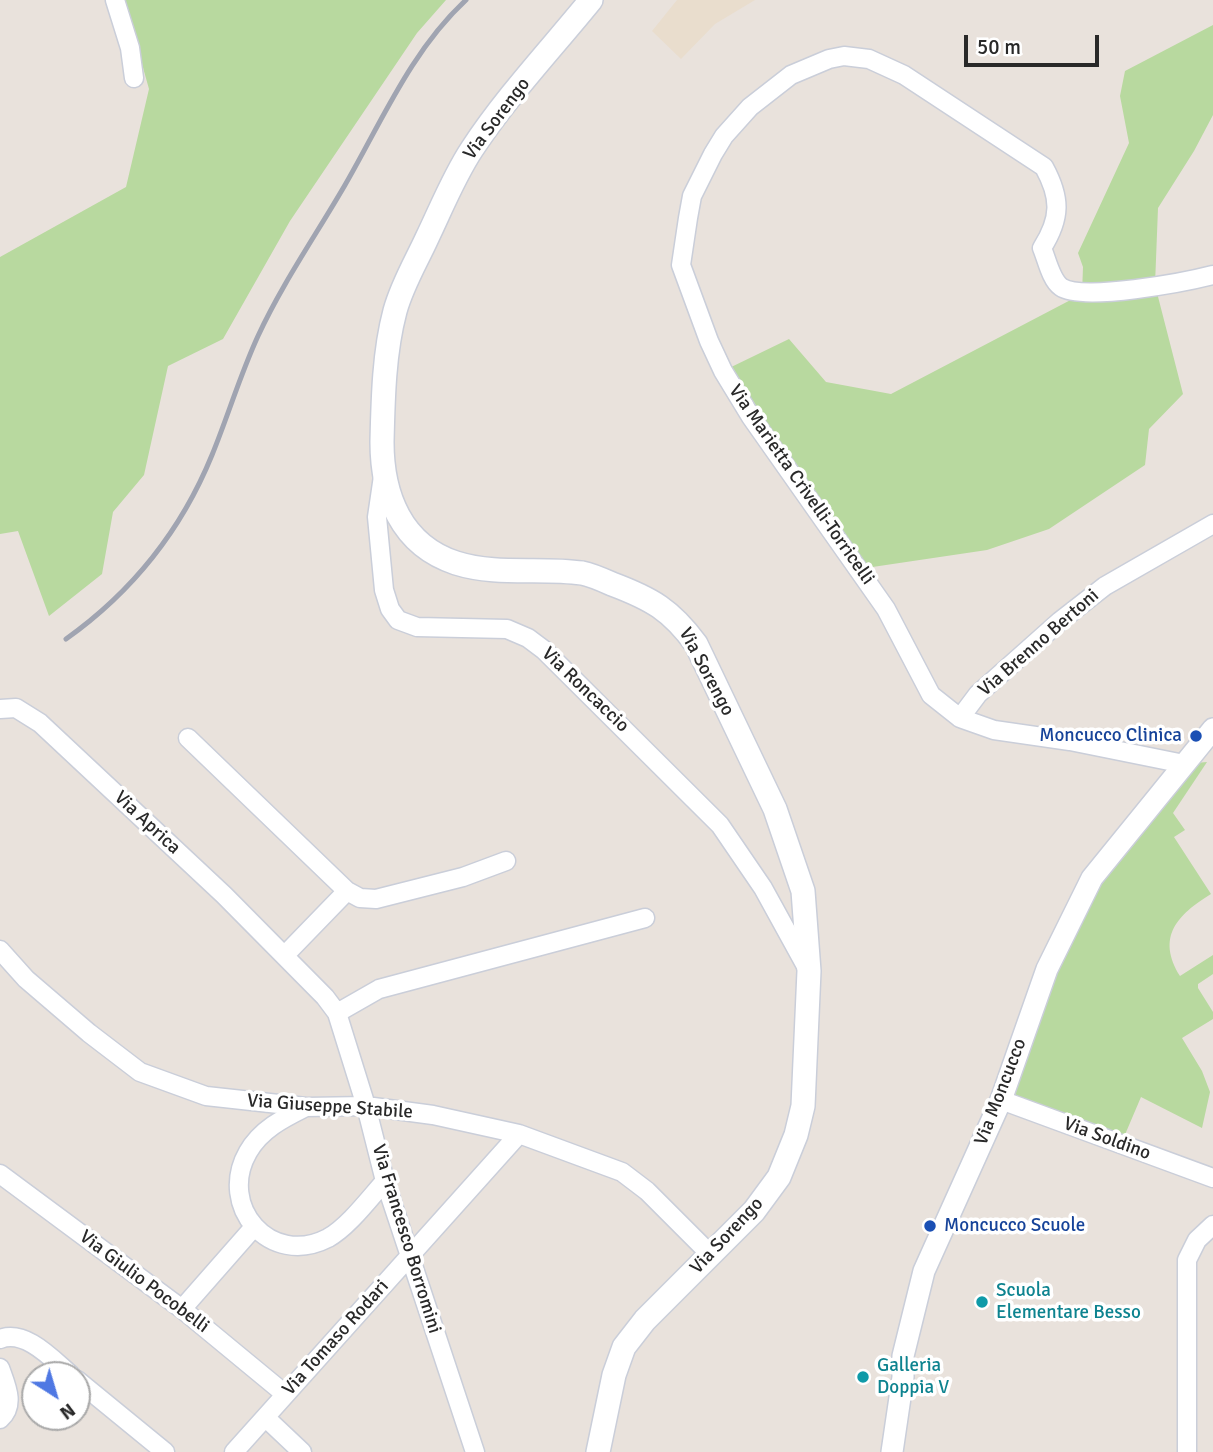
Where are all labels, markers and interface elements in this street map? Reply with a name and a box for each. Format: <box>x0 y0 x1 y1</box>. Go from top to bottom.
scale bar <box>968 21 1103 65</box>
text: 50 m <box>977 34 1021 60</box>
street label: Via Sorengo <box>459 74 535 164</box>
street label: Via Marietta Crivelli-Torricelli <box>723 381 879 589</box>
street label: Via Brenno Bertoni <box>974 584 1104 702</box>
street label: Via Sorengo <box>673 624 739 720</box>
street label: Via Roncaccio <box>537 643 633 737</box>
place label: Moncucco Clinica <box>1039 725 1182 747</box>
marker: Moncucco Clinica <box>1188 728 1204 744</box>
street label: Via Aprica <box>109 786 185 860</box>
street label: Via Moncucco <box>970 1035 1032 1149</box>
street label: Via Giuseppe Stabile <box>246 1090 414 1124</box>
street label: Via Soldino <box>1060 1113 1154 1165</box>
street label: Via Francesco Borromini <box>366 1142 446 1336</box>
street label: Via Sorengo <box>686 1193 768 1279</box>
place label: Moncucco Scuole <box>944 1215 1085 1237</box>
marker: Moncucco Scuole <box>922 1218 938 1234</box>
street label: Via Giulio Pocobelli <box>75 1226 213 1338</box>
street label: Via Tomaso Rodari <box>278 1275 394 1401</box>
place label: Scuola Elementare Besso <box>996 1280 1141 1324</box>
marker: Scuola Elementare Besso <box>974 1294 990 1310</box>
place label: Galleria Doppia V <box>877 1355 949 1399</box>
north arrow <box>21 1361 91 1431</box>
marker: Galleria Doppia V <box>855 1369 871 1385</box>
text: N <box>55 1398 80 1425</box>

